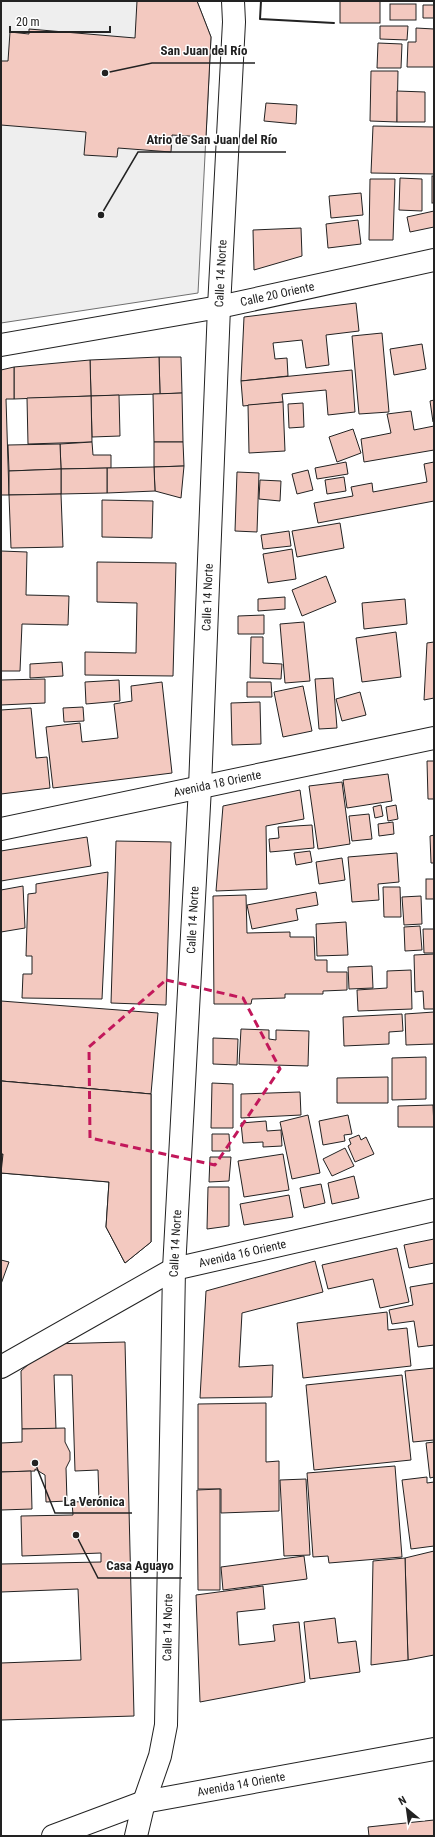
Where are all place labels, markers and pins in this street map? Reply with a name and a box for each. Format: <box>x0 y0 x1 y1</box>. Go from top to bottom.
callout: San Juan del Río <box>152 38 255 63</box>
callout: Atrio de San Juan del Río <box>138 127 286 152</box>
callout: La Verónica <box>55 1488 132 1513</box>
callout: Casa Aguayo <box>98 1553 182 1578</box>

